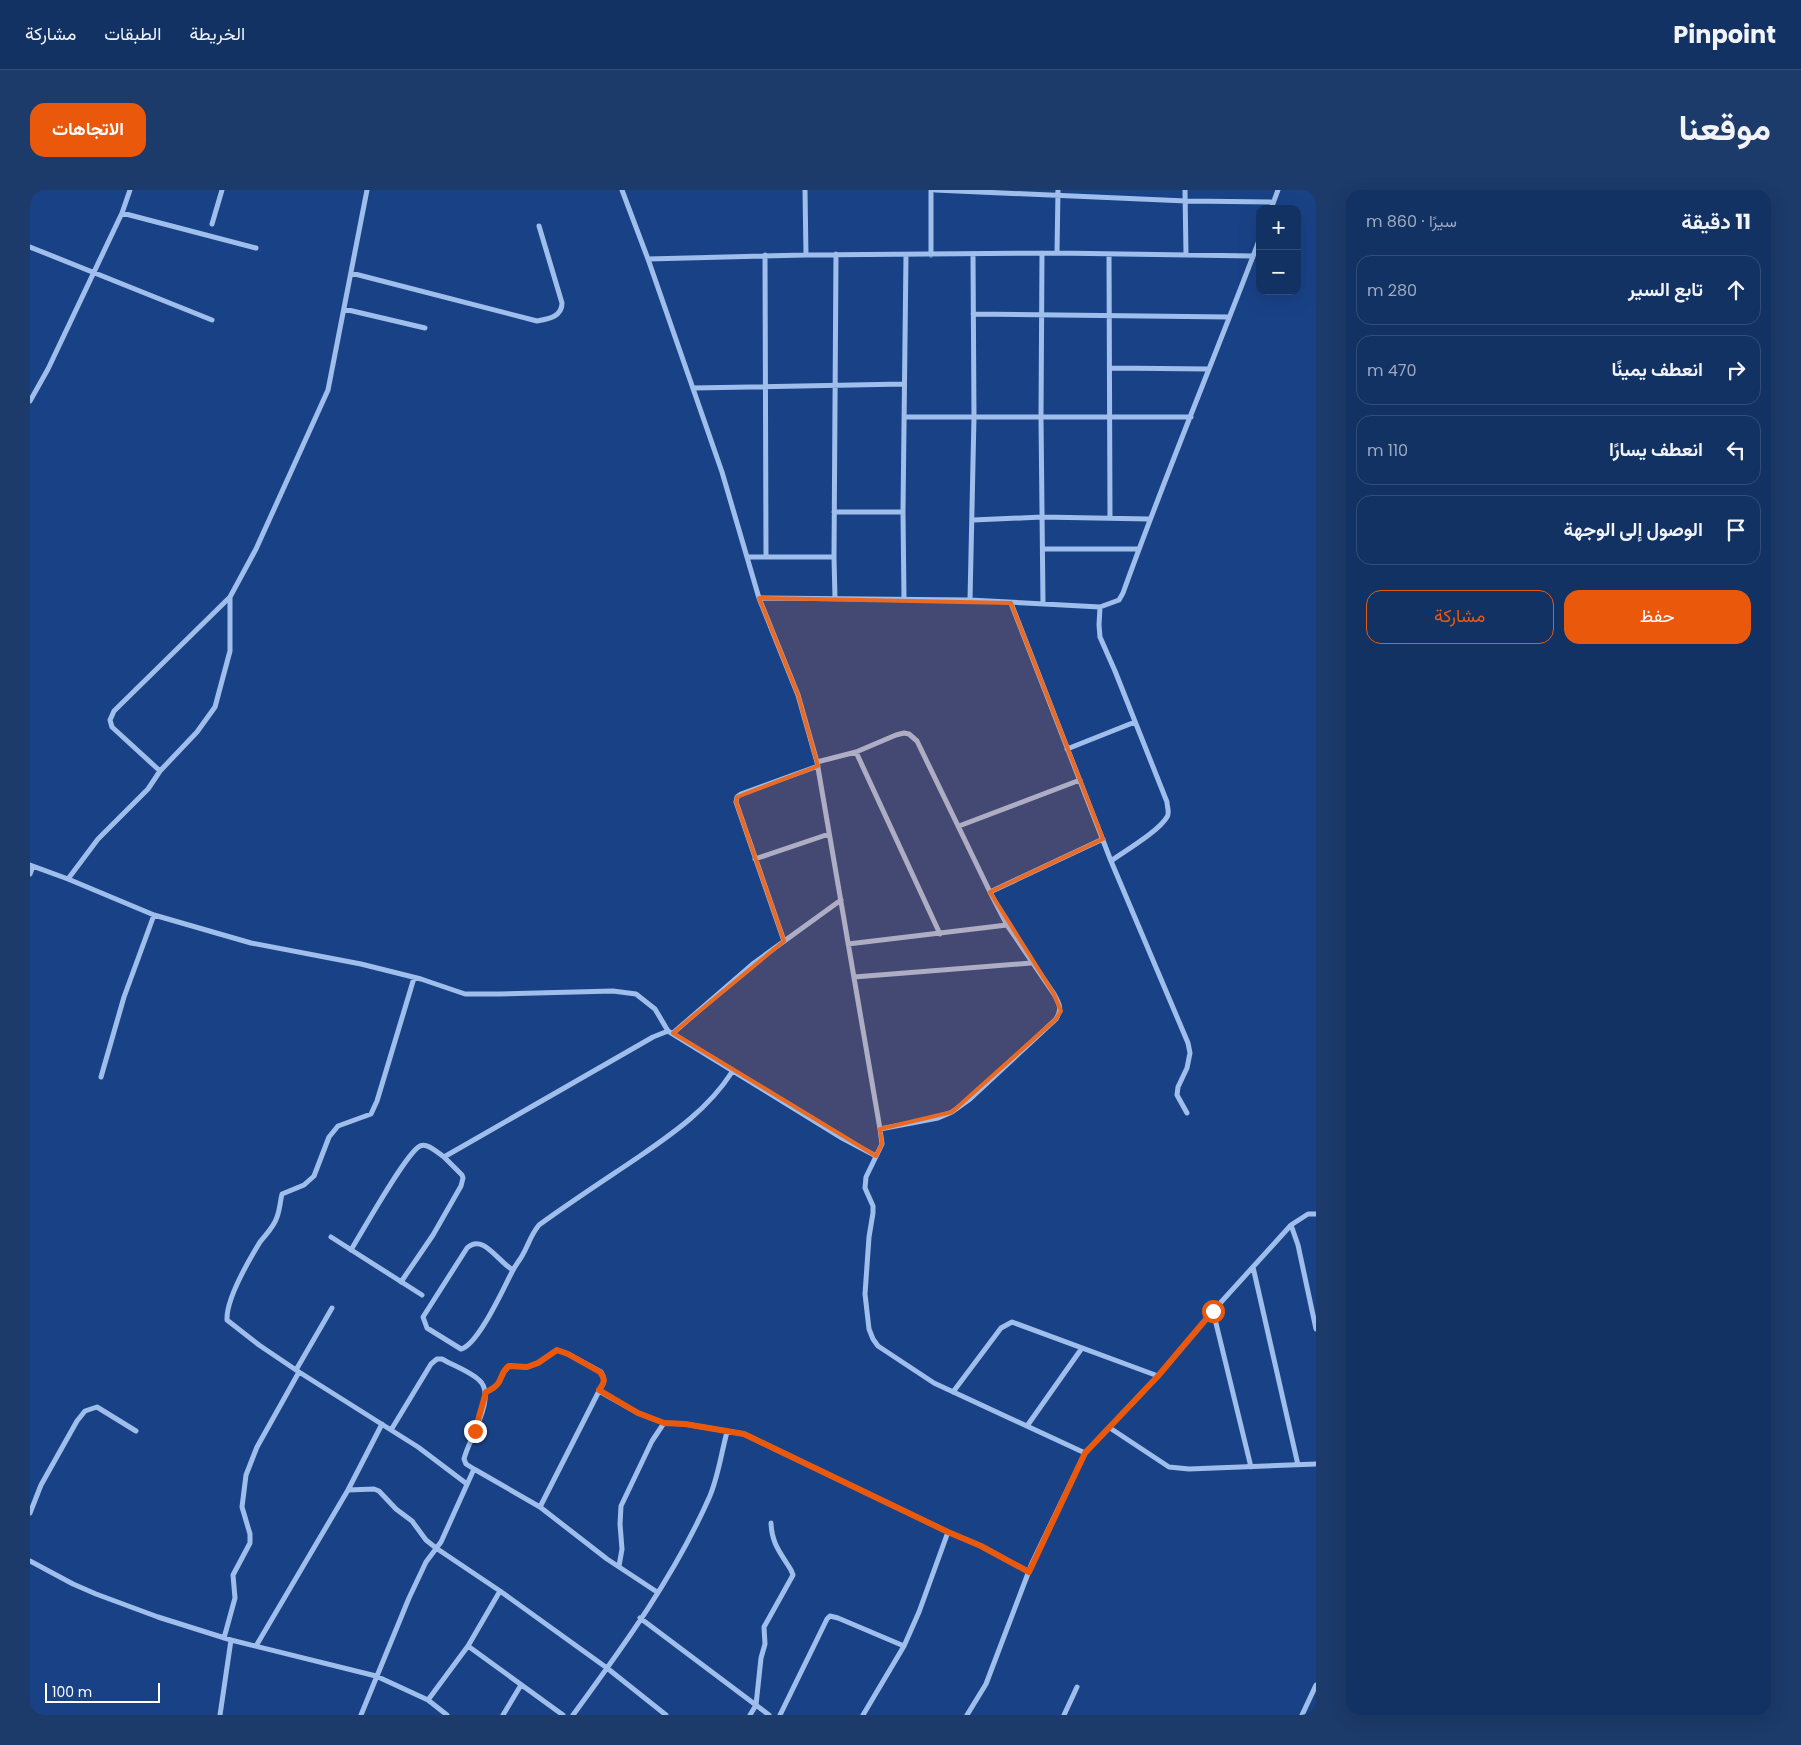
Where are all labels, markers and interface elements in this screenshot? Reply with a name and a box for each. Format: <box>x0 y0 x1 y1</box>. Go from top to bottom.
text: Pinpoint <box>1673 18 1776 51</box>
text: مشاركة <box>25 21 76 46</box>
text: الطبقات <box>104 21 161 46</box>
text: الخريطة <box>189 21 245 46</box>
button: الاتجاهات <box>30 103 146 157</box>
text: موقعنا <box>1678 103 1771 152</box>
map controls <box>1256 205 1301 295</box>
button: + <box>1256 205 1301 250</box>
text: 11 دقيقة <box>1681 207 1751 236</box>
text: سيرًا · 860 m <box>1366 210 1457 233</box>
button: − <box>1256 250 1301 295</box>
text: تابع السير <box>1628 276 1703 303</box>
icon: ahead <box>1722 276 1750 304</box>
text: 280 m <box>1367 279 1417 302</box>
text: انعطف يمينًا <box>1611 356 1703 383</box>
icon: right <box>1722 356 1750 384</box>
text: 470 m <box>1367 359 1417 382</box>
text: انعطف يسارًا <box>1609 436 1703 463</box>
icon: left <box>1722 436 1750 464</box>
text: 110 m <box>1367 439 1408 462</box>
text: الوصول إلى الوجهة <box>1564 516 1703 543</box>
icon: arrive <box>1722 516 1750 544</box>
button: مشاركة <box>1366 590 1554 644</box>
button: حفظ <box>1564 590 1751 644</box>
route start <box>1202 1300 1225 1323</box>
route end <box>464 1420 487 1443</box>
scale bar <box>45 1680 160 1703</box>
text: 100 m <box>52 1682 92 1702</box>

